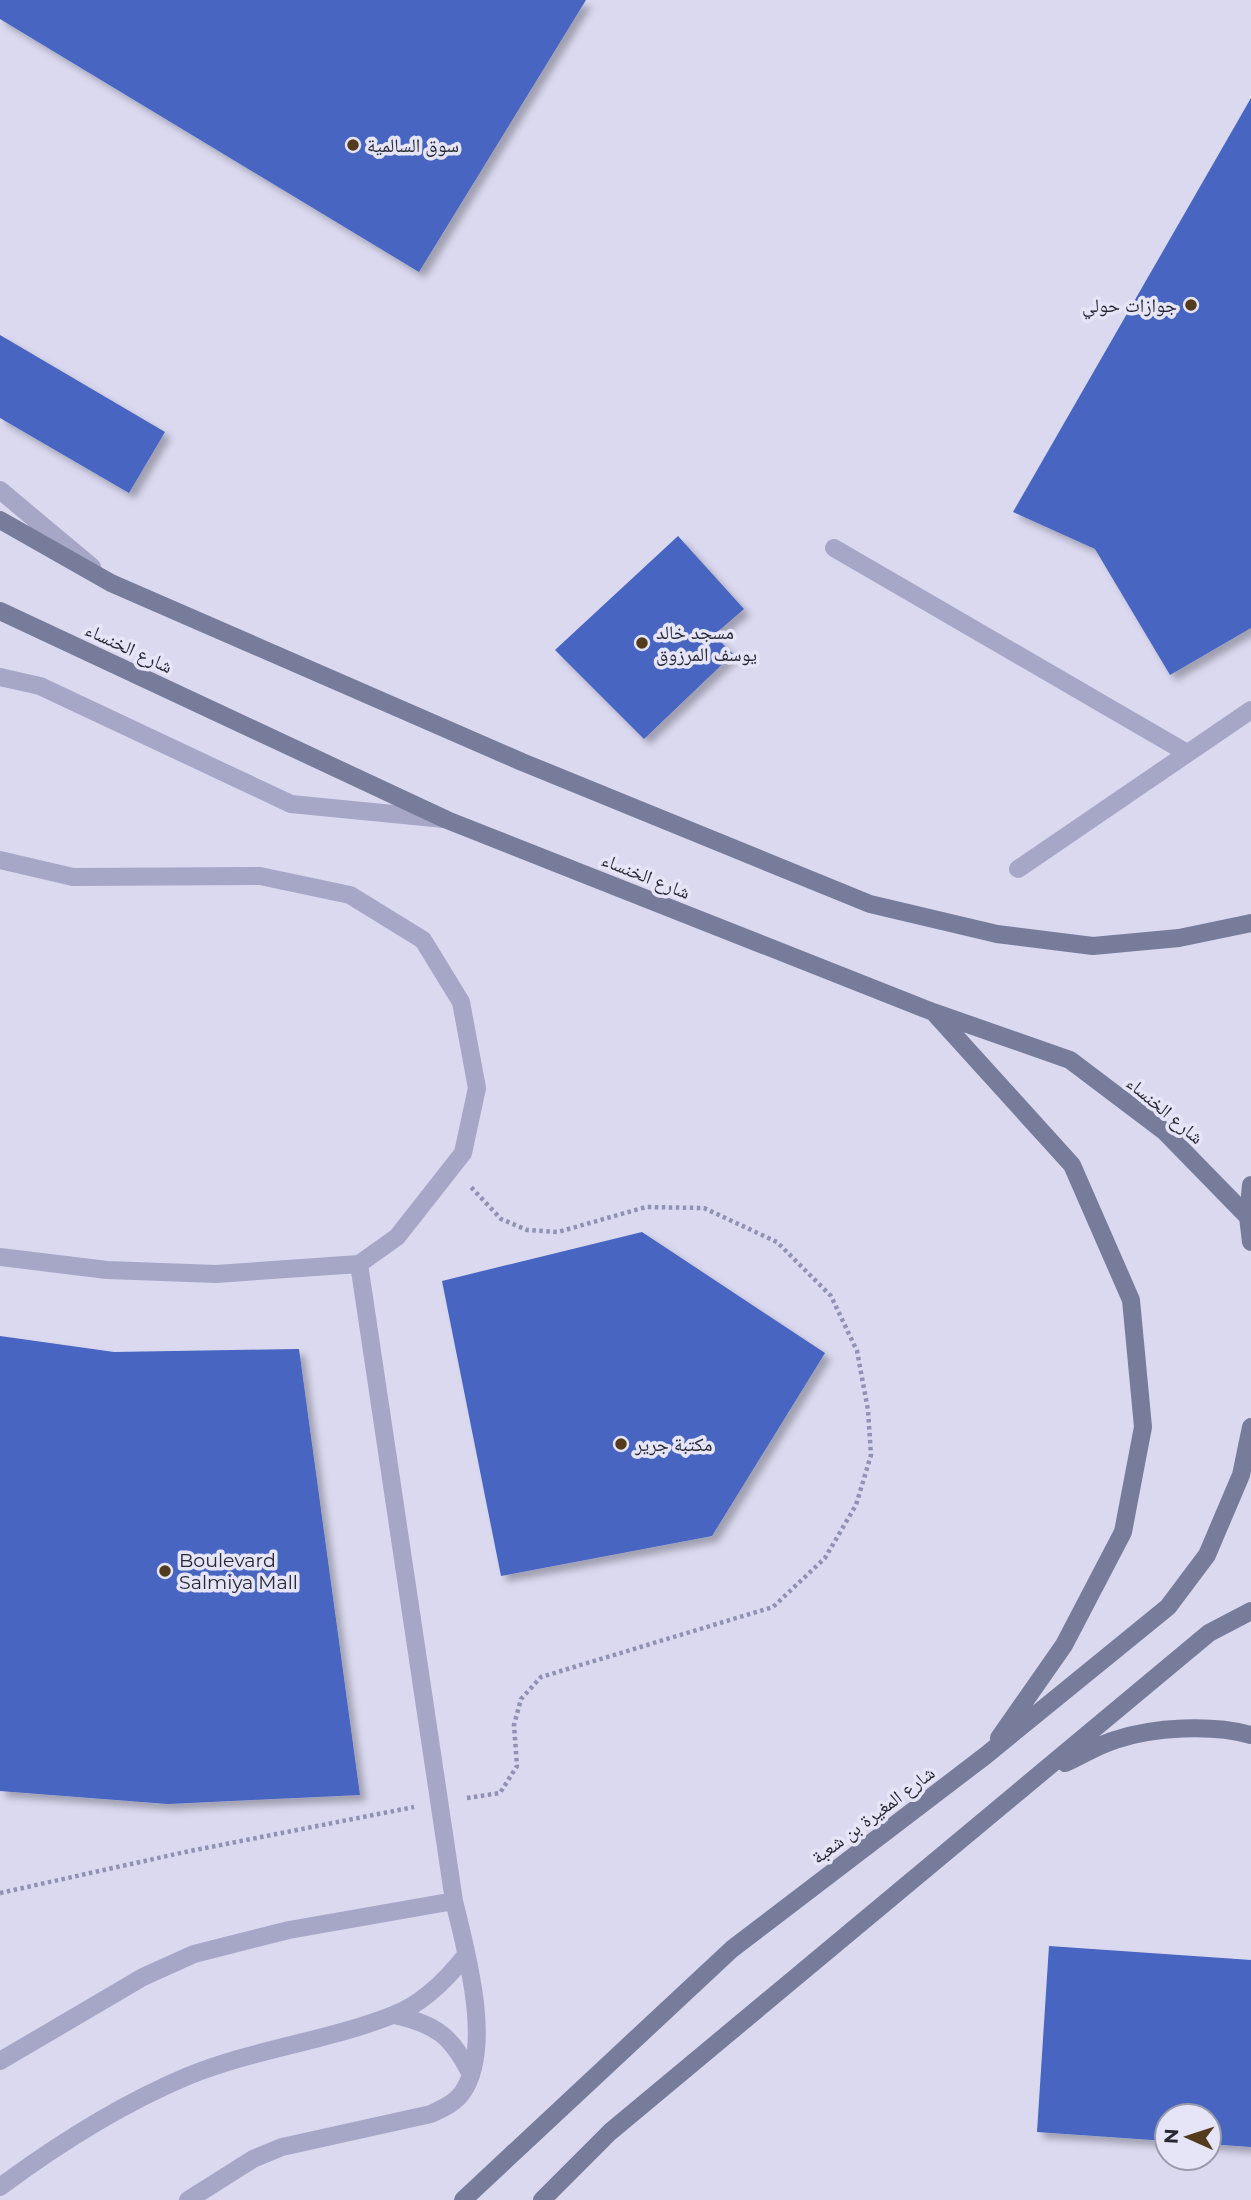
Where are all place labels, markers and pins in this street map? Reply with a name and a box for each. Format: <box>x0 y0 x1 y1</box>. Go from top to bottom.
place label: سوق السالمية <box>367 134 459 157</box>
marker: سوق السالمية <box>345 137 361 153</box>
place label: جوازات حولي <box>1082 294 1177 320</box>
marker: جوازات حولي <box>1183 297 1199 313</box>
place label: مسجد خالد يوسف المرزوق <box>656 621 757 666</box>
marker: مسجد خالد يوسف المرزوق <box>634 635 650 651</box>
place label: مكتبة جرير <box>634 1433 712 1456</box>
marker: مكتبة جرير <box>613 1436 629 1452</box>
place label: Boulevard Salmiya Mall <box>179 1549 298 1594</box>
marker: Boulevard Salmiya Mall <box>157 1563 173 1579</box>

